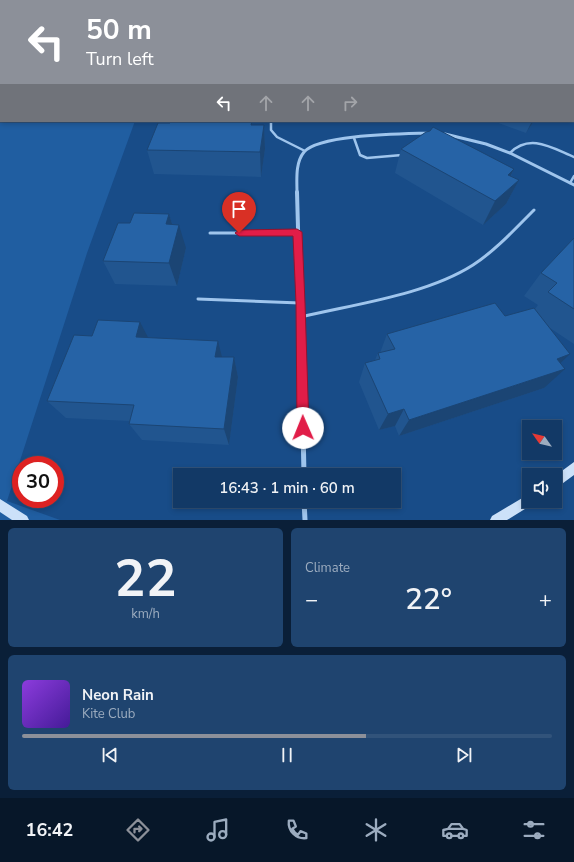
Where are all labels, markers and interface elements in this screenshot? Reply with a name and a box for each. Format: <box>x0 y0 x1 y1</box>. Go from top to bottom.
text: 50 m <box>86 11 152 49</box>
icon: left <box>20 16 72 68</box>
text: Turn left <box>86 47 154 71</box>
icon: left <box>213 92 235 114</box>
icon: ahead <box>255 92 277 114</box>
icon: ahead <box>297 92 319 114</box>
icon: right <box>339 92 361 114</box>
pin <box>222 192 256 233</box>
icon: arrive <box>228 198 250 220</box>
position arrow <box>282 407 324 449</box>
north arrow <box>522 420 562 460</box>
map controls <box>522 420 562 508</box>
speed limit sign: 30 <box>12 456 64 508</box>
button: sound <box>522 468 562 508</box>
text: 16:43 · 1 min · 60 m <box>219 478 355 498</box>
text: 22 <box>114 543 177 614</box>
text: Climate <box>305 559 350 577</box>
text: 22° <box>405 579 452 620</box>
text: − <box>305 585 318 615</box>
text: + <box>539 585 552 615</box>
text: km/h <box>131 605 160 623</box>
text: Neon Rain <box>82 685 154 705</box>
text: Kite Club <box>82 705 135 723</box>
icon: previous <box>99 744 121 766</box>
icon: pause <box>276 744 298 766</box>
icon: next <box>453 744 475 766</box>
icon: directions <box>124 816 152 844</box>
icon: music <box>204 816 232 844</box>
icon: phone <box>283 816 311 844</box>
icon: climate <box>362 816 390 844</box>
icon: car <box>441 816 469 844</box>
icon: filters <box>520 816 548 844</box>
text: 16:42 <box>26 818 73 842</box>

